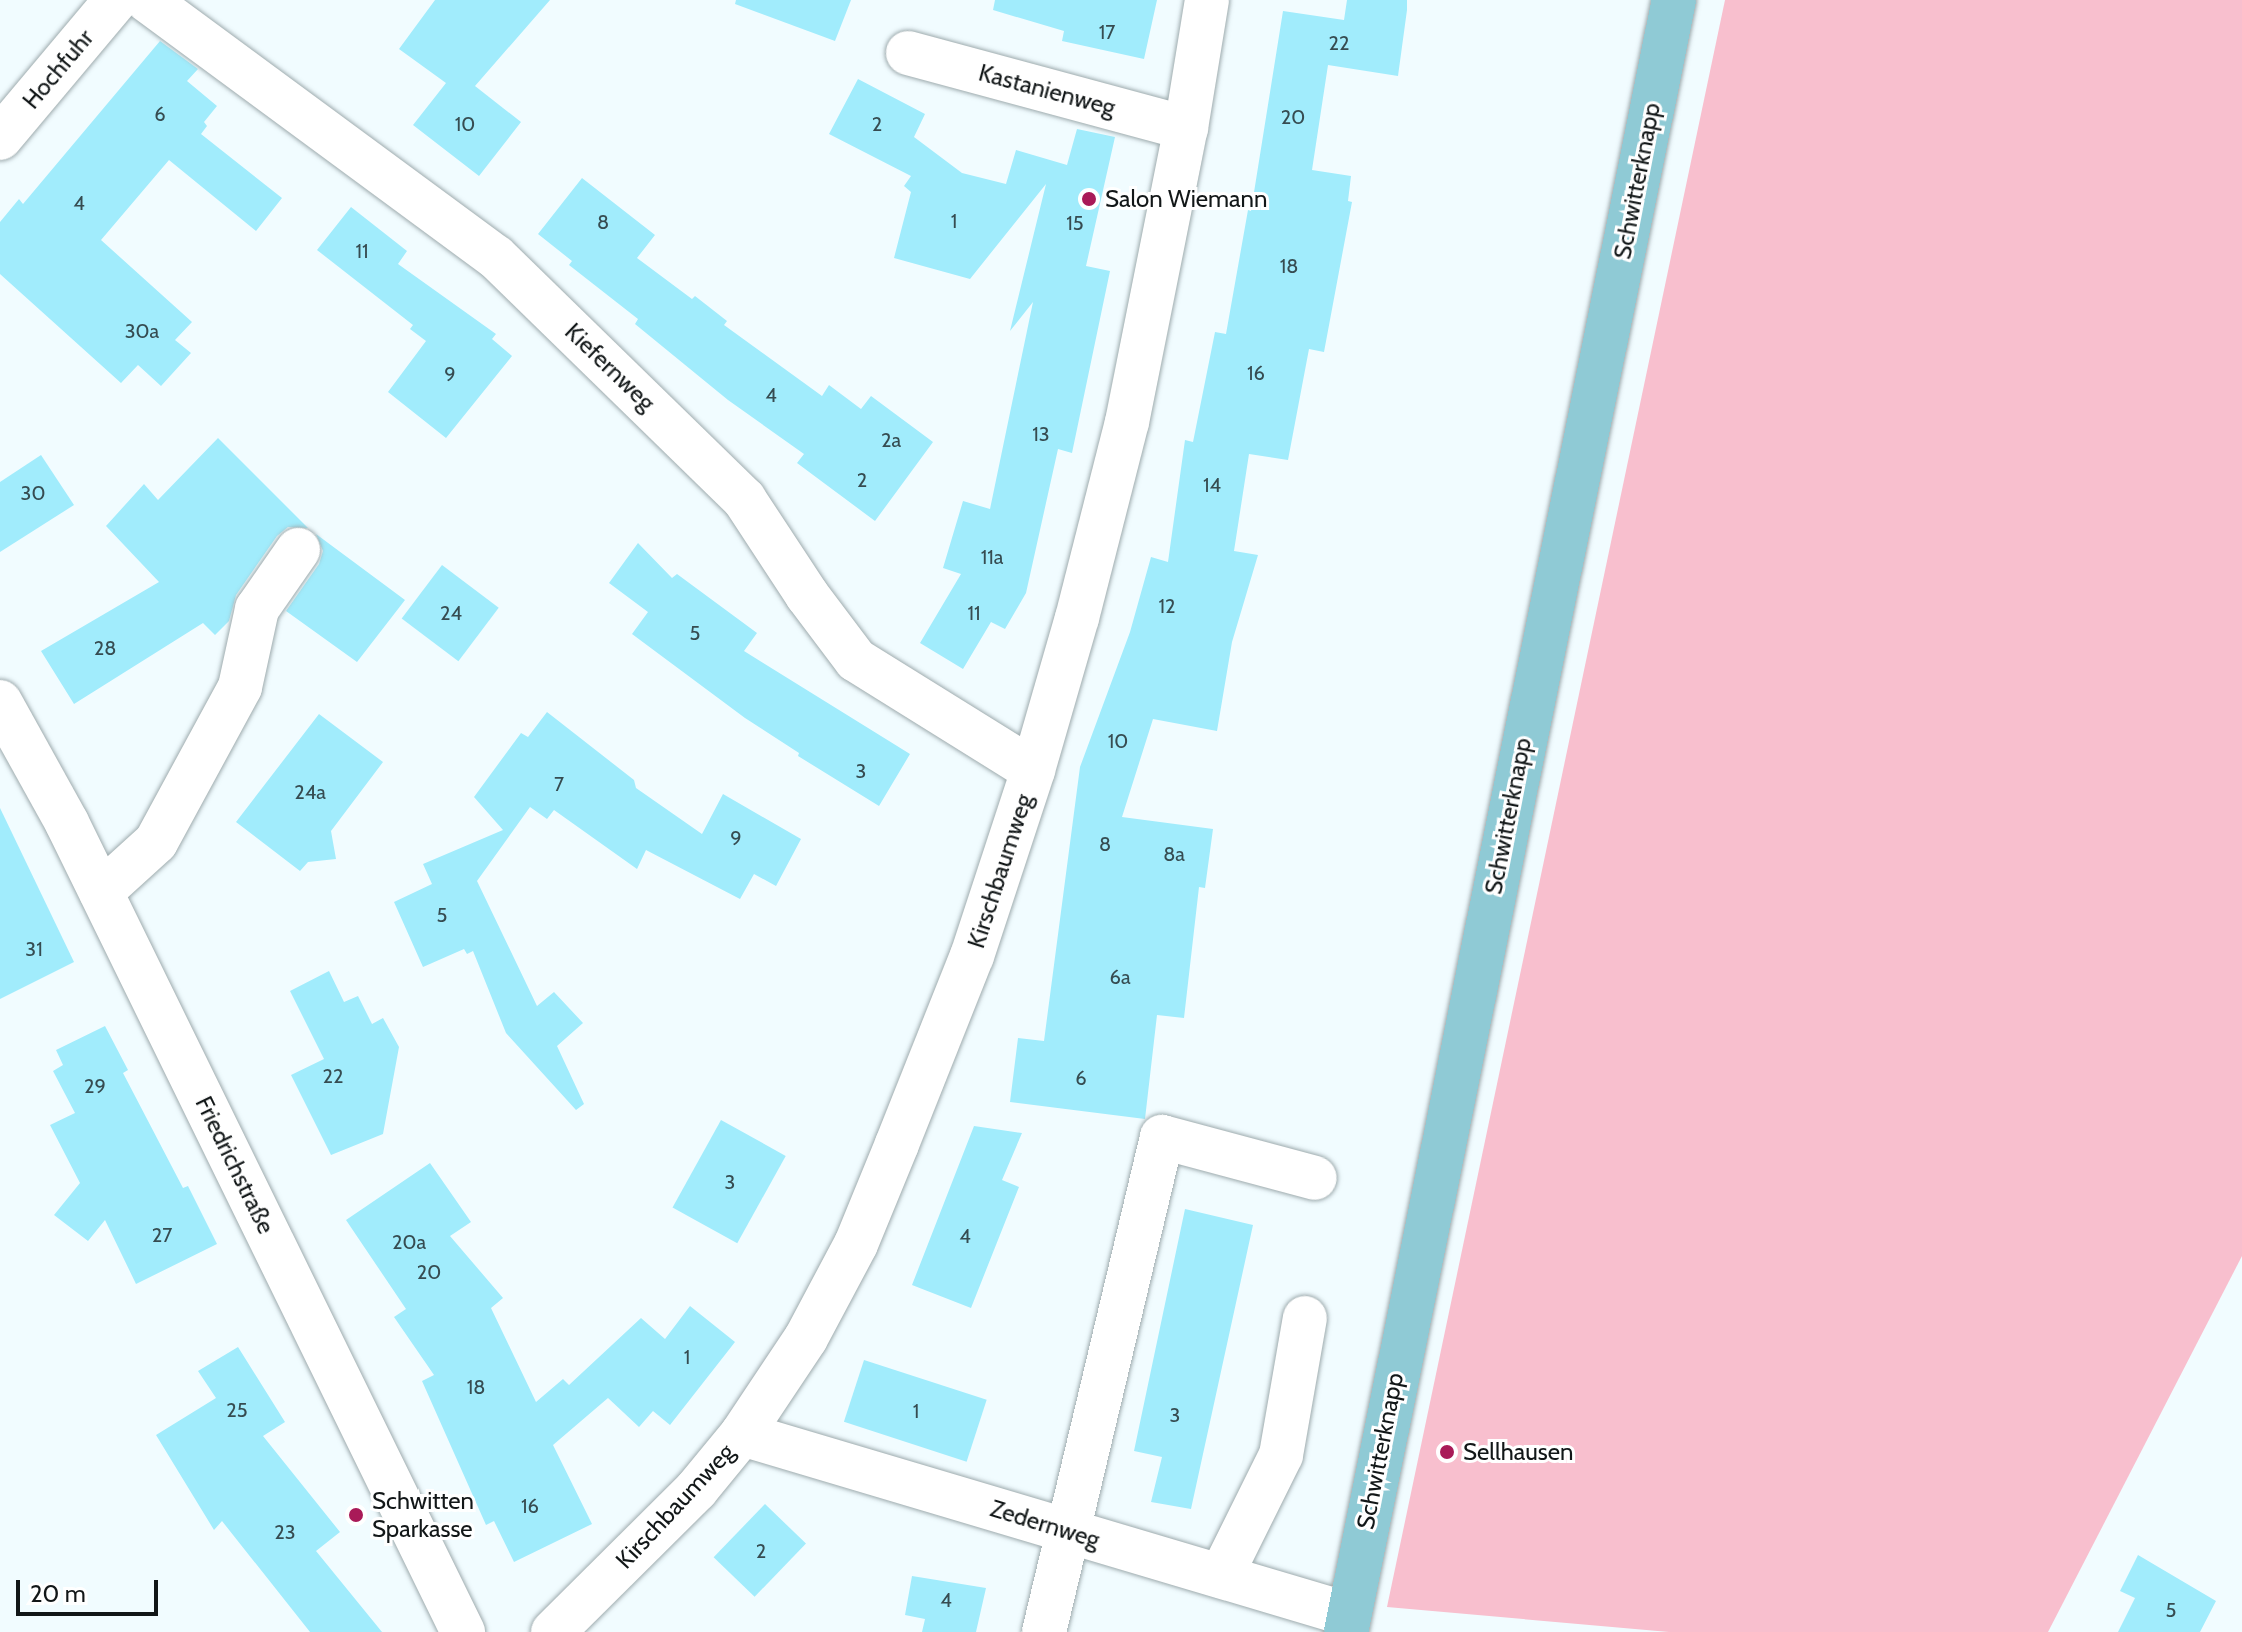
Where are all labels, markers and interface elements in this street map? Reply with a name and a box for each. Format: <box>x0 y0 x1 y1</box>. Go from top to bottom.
house number: 17 <box>1099 20 1115 44</box>
street label: Hochfuhr <box>17 23 99 115</box>
house number: 22 <box>1329 31 1349 55</box>
street label: Kastanienweg <box>976 58 1118 122</box>
street label: Schwitterknapp <box>1608 100 1666 262</box>
house number: 6 <box>154 102 166 126</box>
house number: 20 <box>1281 105 1305 129</box>
house number: 10 <box>455 112 475 136</box>
house number: 2 <box>872 112 882 136</box>
place label: Salon Wiemann <box>1105 185 1267 213</box>
marker: Salon Wiemann <box>1080 190 1098 208</box>
house number: 4 <box>73 191 85 215</box>
house number: 1 <box>951 209 957 233</box>
house number: 8 <box>597 210 609 234</box>
house number: 15 <box>1066 211 1084 235</box>
house number: 11 <box>355 239 369 263</box>
house number: 18 <box>1280 254 1298 278</box>
street label: Kiefernweg <box>559 317 661 417</box>
house number: 30a <box>125 319 159 343</box>
house number: 16 <box>1247 361 1265 385</box>
house number: 9 <box>444 362 456 386</box>
house number: 4 <box>765 383 777 407</box>
house number: 13 <box>1032 422 1050 446</box>
house number: 2a <box>881 428 901 452</box>
house number: 2 <box>857 468 867 492</box>
house number: 14 <box>1203 473 1221 497</box>
house number: 30 <box>21 481 45 505</box>
house number: 11a <box>981 545 1003 569</box>
house number: 12 <box>1159 594 1175 618</box>
house number: 24 <box>440 601 462 625</box>
house number: 11 <box>967 601 981 625</box>
house number: 5 <box>690 621 700 645</box>
house number: 28 <box>94 636 116 660</box>
house number: 10 <box>1108 729 1128 753</box>
street label: Schwitterknapp <box>1479 735 1537 897</box>
house number: 3 <box>856 759 866 783</box>
house number: 7 <box>554 772 564 796</box>
house number: 24a <box>294 780 326 804</box>
street label: Kirschbaumweg <box>962 790 1038 952</box>
house number: 9 <box>730 826 742 850</box>
house number: 8 <box>1099 832 1111 856</box>
house number: 8a <box>1163 842 1185 866</box>
house number: 5 <box>437 903 447 927</box>
house number: 31 <box>25 937 43 961</box>
house number: 6a <box>1110 965 1130 989</box>
house number: 22 <box>323 1064 343 1088</box>
house number: 6 <box>1075 1066 1087 1090</box>
house number: 29 <box>84 1074 106 1098</box>
street label: Friedrichstraße <box>189 1092 281 1238</box>
house number: 3 <box>725 1170 735 1194</box>
house number: 27 <box>152 1223 172 1247</box>
house number: 4 <box>959 1224 971 1248</box>
house number: 20a <box>392 1230 426 1254</box>
house number: 20 <box>417 1260 441 1284</box>
house number: 1 <box>684 1345 690 1369</box>
street label: Schwitterknapp <box>1351 1370 1409 1532</box>
house number: 18 <box>467 1375 485 1399</box>
house number: 25 <box>226 1398 248 1422</box>
house number: 1 <box>913 1399 919 1423</box>
house number: 3 <box>1170 1403 1180 1427</box>
street label: Kirschbaumweg <box>610 1438 740 1574</box>
place label: Sellhausen <box>1463 1438 1573 1466</box>
marker: Sellhausen <box>1438 1443 1456 1461</box>
place label: Schwitten Sparkasse <box>372 1487 474 1543</box>
house number: 16 <box>521 1494 539 1518</box>
street label: Zedernweg <box>987 1494 1103 1554</box>
marker: Schwitten Sparkasse <box>347 1506 365 1524</box>
house number: 23 <box>274 1520 296 1544</box>
house number: 2 <box>756 1539 766 1563</box>
scale bar <box>20 1564 162 1614</box>
text: 20 m <box>30 1579 86 1608</box>
house number: 4 <box>940 1588 952 1612</box>
house number: 5 <box>2166 1598 2176 1622</box>

